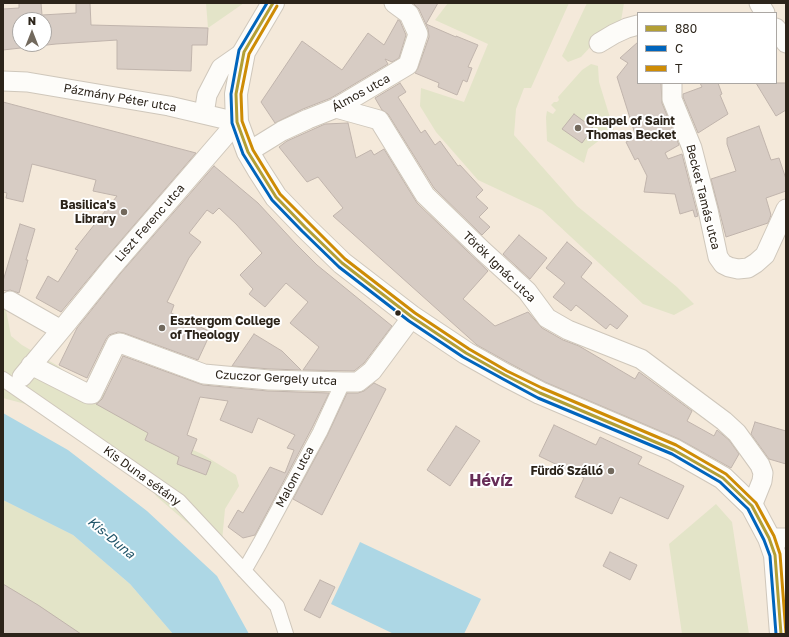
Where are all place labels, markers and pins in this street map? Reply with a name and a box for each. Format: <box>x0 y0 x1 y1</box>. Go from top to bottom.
place label: Chapel of Saint Thomas Becket <box>586 114 676 142</box>
marker: Chapel of Saint Thomas Becket <box>573 123 583 133</box>
place label: Basilica's Library <box>60 198 116 226</box>
marker: Basilica's Library <box>119 207 129 217</box>
unlabelled marker <box>393 308 403 318</box>
place label: Esztergom College of Theology <box>170 314 280 342</box>
marker: Esztergom College of Theology <box>157 323 167 333</box>
place label: Fürdő Szálló <box>530 464 603 478</box>
marker: Fürdő Szálló <box>606 466 616 476</box>

